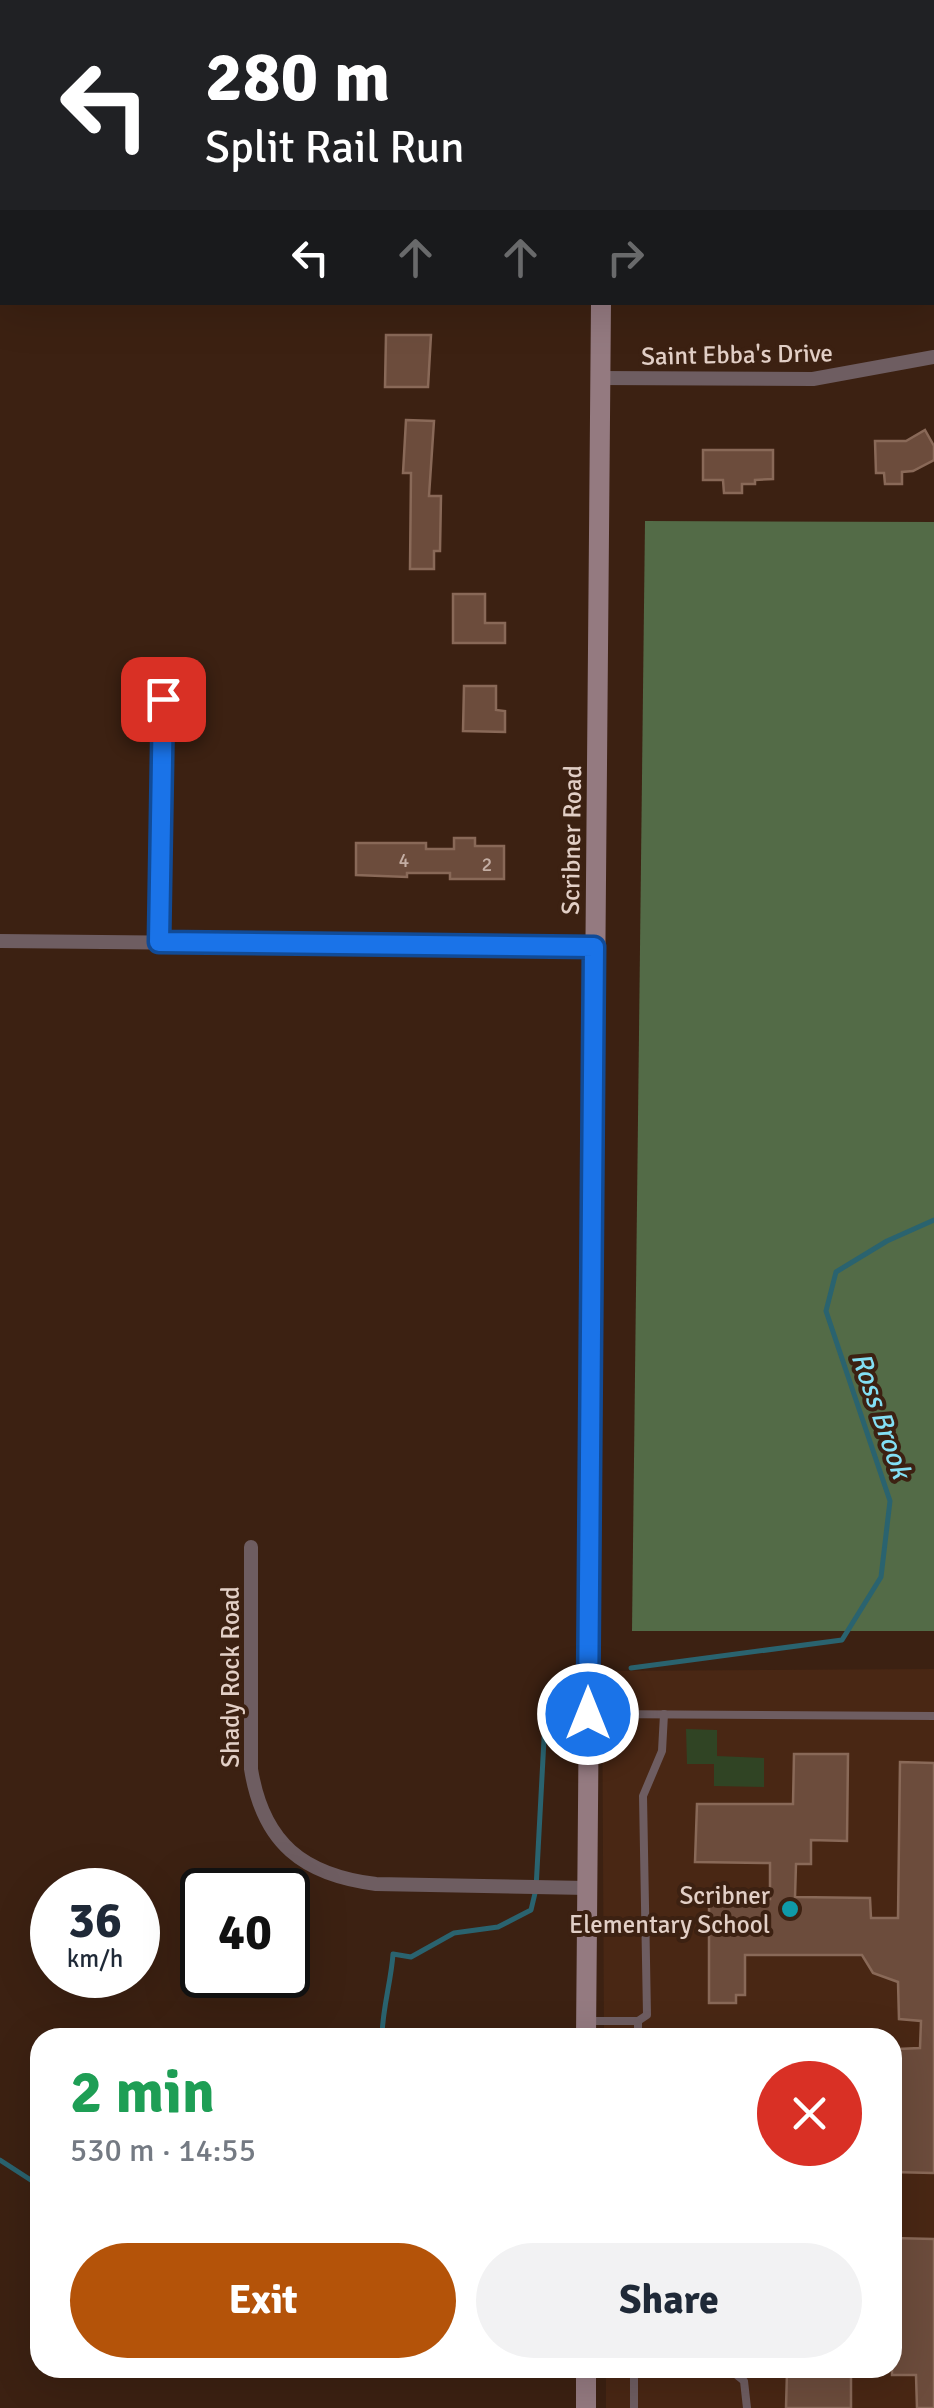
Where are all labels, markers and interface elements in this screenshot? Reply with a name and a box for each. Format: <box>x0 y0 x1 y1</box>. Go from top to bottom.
text: 280 m <box>205 34 390 120</box>
icon: left <box>40 40 170 170</box>
text: Split Rail Run <box>205 120 465 175</box>
icon: left <box>283 230 338 285</box>
icon: ahead <box>388 230 443 285</box>
icon: ahead <box>493 230 548 285</box>
icon: right <box>598 230 653 285</box>
street label: Saint Ebba's Drive <box>641 337 833 372</box>
pin <box>121 657 206 742</box>
icon: arrive <box>136 672 191 727</box>
street label: Scribner Road <box>555 765 588 915</box>
house number: 4 <box>399 848 410 873</box>
house number: 2 <box>482 852 492 877</box>
water label: Ross Brook <box>844 1348 919 1486</box>
street label: Shady Rock Road <box>215 1586 246 1768</box>
position arrow <box>536 1662 640 1766</box>
speed limit sign: 40 <box>180 1868 310 1998</box>
place label: Scribner Elementary School <box>569 1880 771 1940</box>
text: 36 <box>68 1890 122 1952</box>
marker: Scribner Elementary School <box>779 1898 801 1920</box>
text: km/h <box>67 1943 123 1974</box>
text: 2 min <box>70 2056 215 2130</box>
button: close <box>757 2061 862 2166</box>
text: 530 m · 14:55 <box>70 2131 256 2170</box>
button: Exit <box>70 2243 456 2358</box>
button: Share <box>476 2243 862 2358</box>

